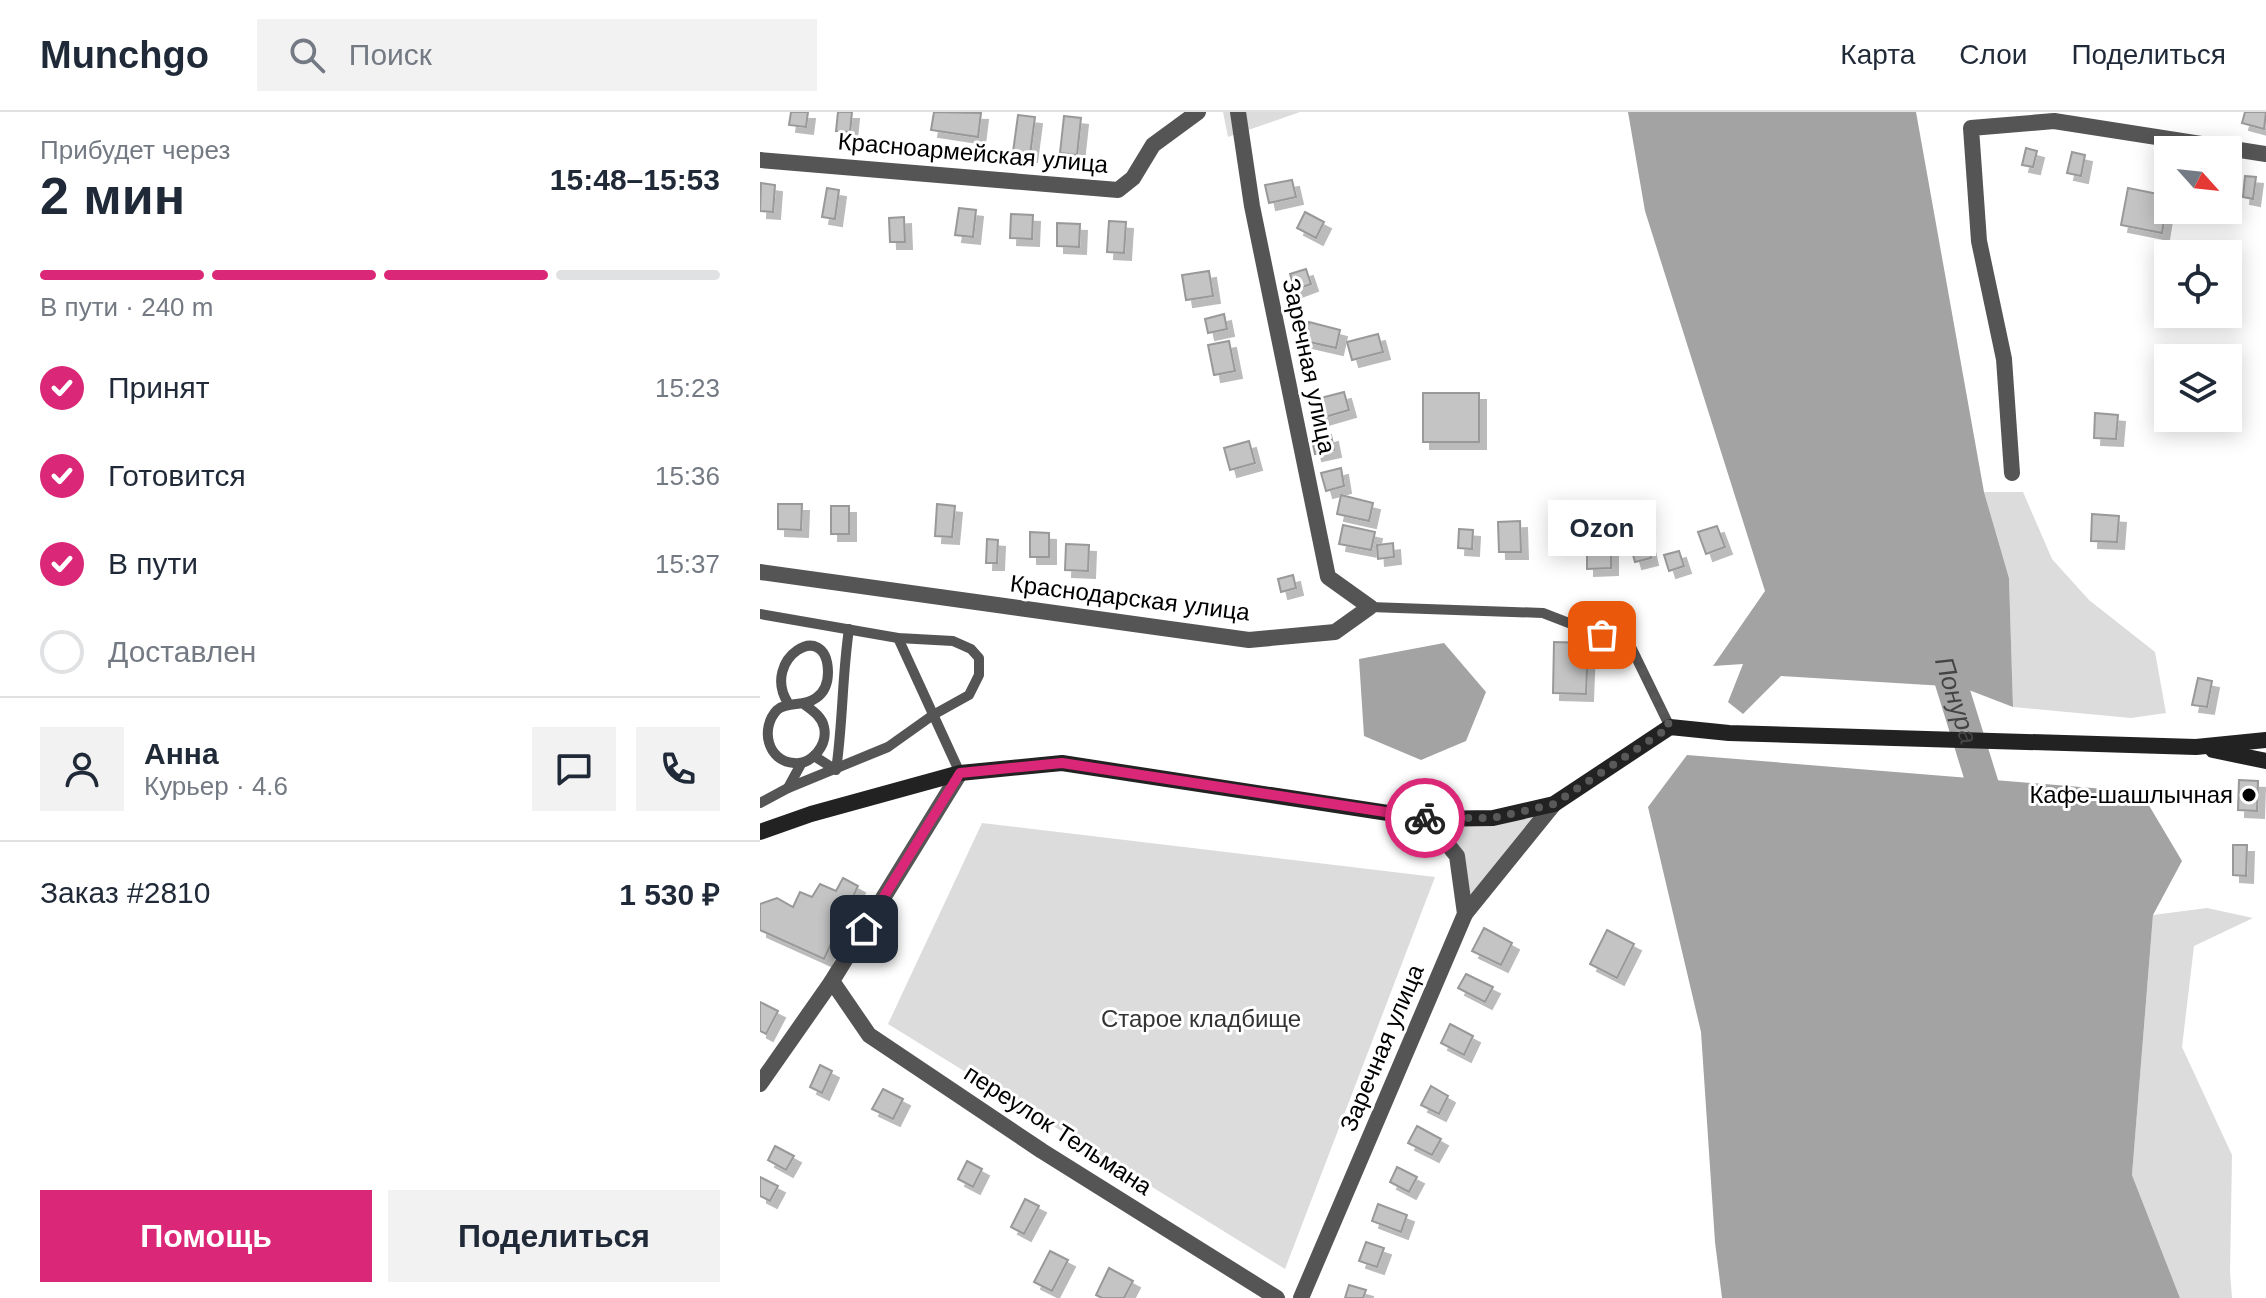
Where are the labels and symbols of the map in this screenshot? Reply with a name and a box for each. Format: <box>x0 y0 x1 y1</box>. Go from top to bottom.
street label: Красноармейская улица <box>837 127 1110 178</box>
north arrow <box>2154 136 2242 224</box>
street label: Заречная улица <box>1278 276 1341 457</box>
callout: Ozon <box>1548 499 1656 555</box>
street label: Краснодарская улица <box>1009 569 1252 626</box>
pin <box>1568 601 1636 669</box>
water label: Понура <box>1929 653 1984 748</box>
courier <box>1385 778 1465 858</box>
place label: Кафе-шашлычная <box>2029 781 2233 808</box>
marker: Кафе-шашлычная <box>2240 786 2258 804</box>
pin <box>830 895 898 963</box>
street label: Заречная улица <box>1334 960 1429 1135</box>
park label: Старое кладбище <box>1101 1005 1301 1032</box>
street label: переулок Тельмана <box>960 1059 1158 1201</box>

